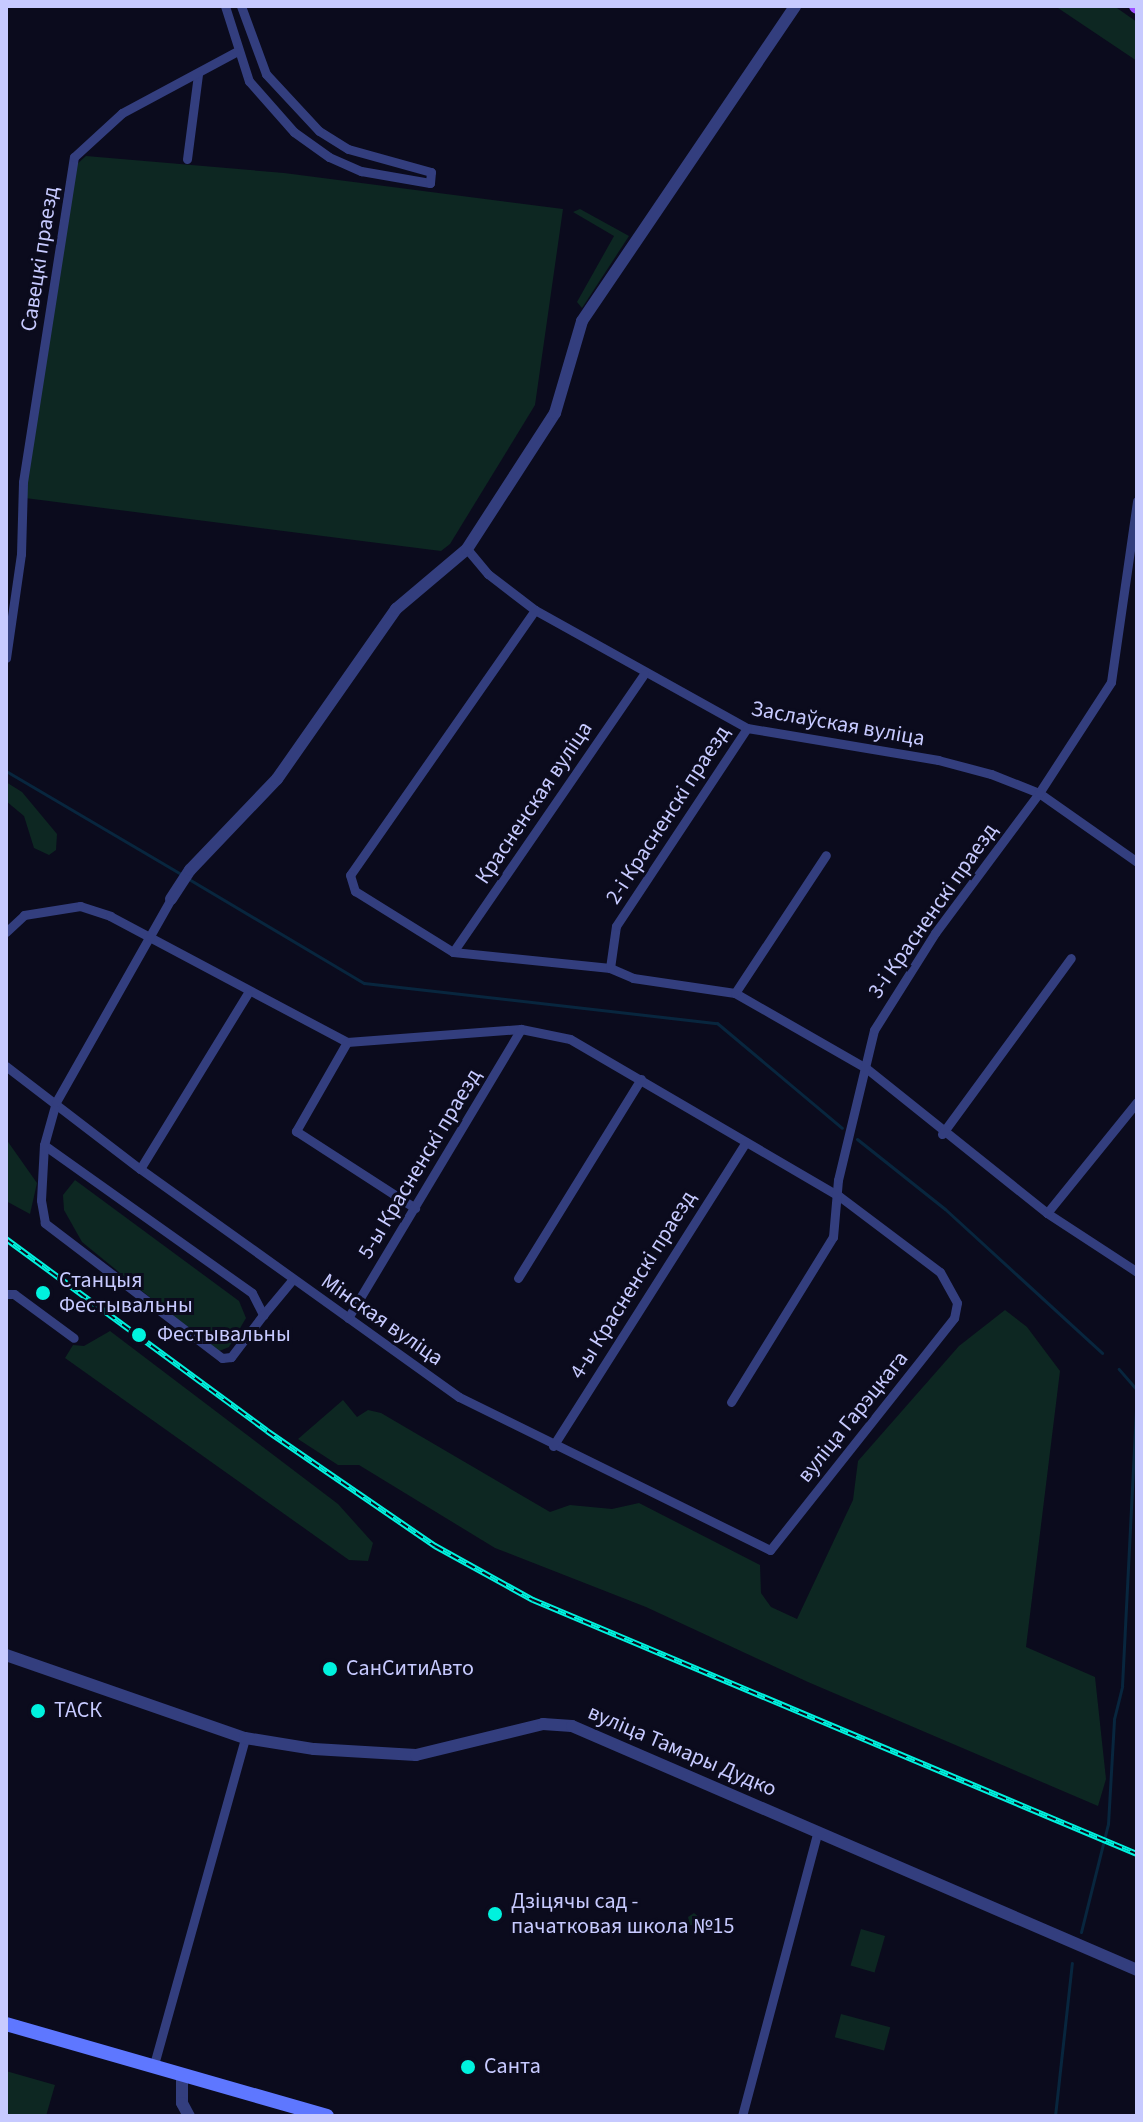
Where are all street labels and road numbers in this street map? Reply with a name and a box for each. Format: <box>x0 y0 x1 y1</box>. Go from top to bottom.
street label: Савецкі праезд <box>16 185 64 333</box>
street label: Заслаўская вуліца <box>749 696 927 752</box>
street label: Красненская вуліца <box>470 717 598 889</box>
street label: 2-і Красненскі праезд <box>600 721 736 909</box>
street label: 3-і Красненскі праезд <box>863 818 1003 1004</box>
street label: 5-ы Красненскі праезд <box>353 1064 487 1264</box>
street label: 4-ы Красненскі праезд <box>564 1186 702 1384</box>
street label: Мінская вуліца <box>316 1268 448 1372</box>
street label: вуліца Гарэцкага <box>792 1346 914 1488</box>
street label: вуліца Тамары Дудко <box>584 1699 780 1803</box>

